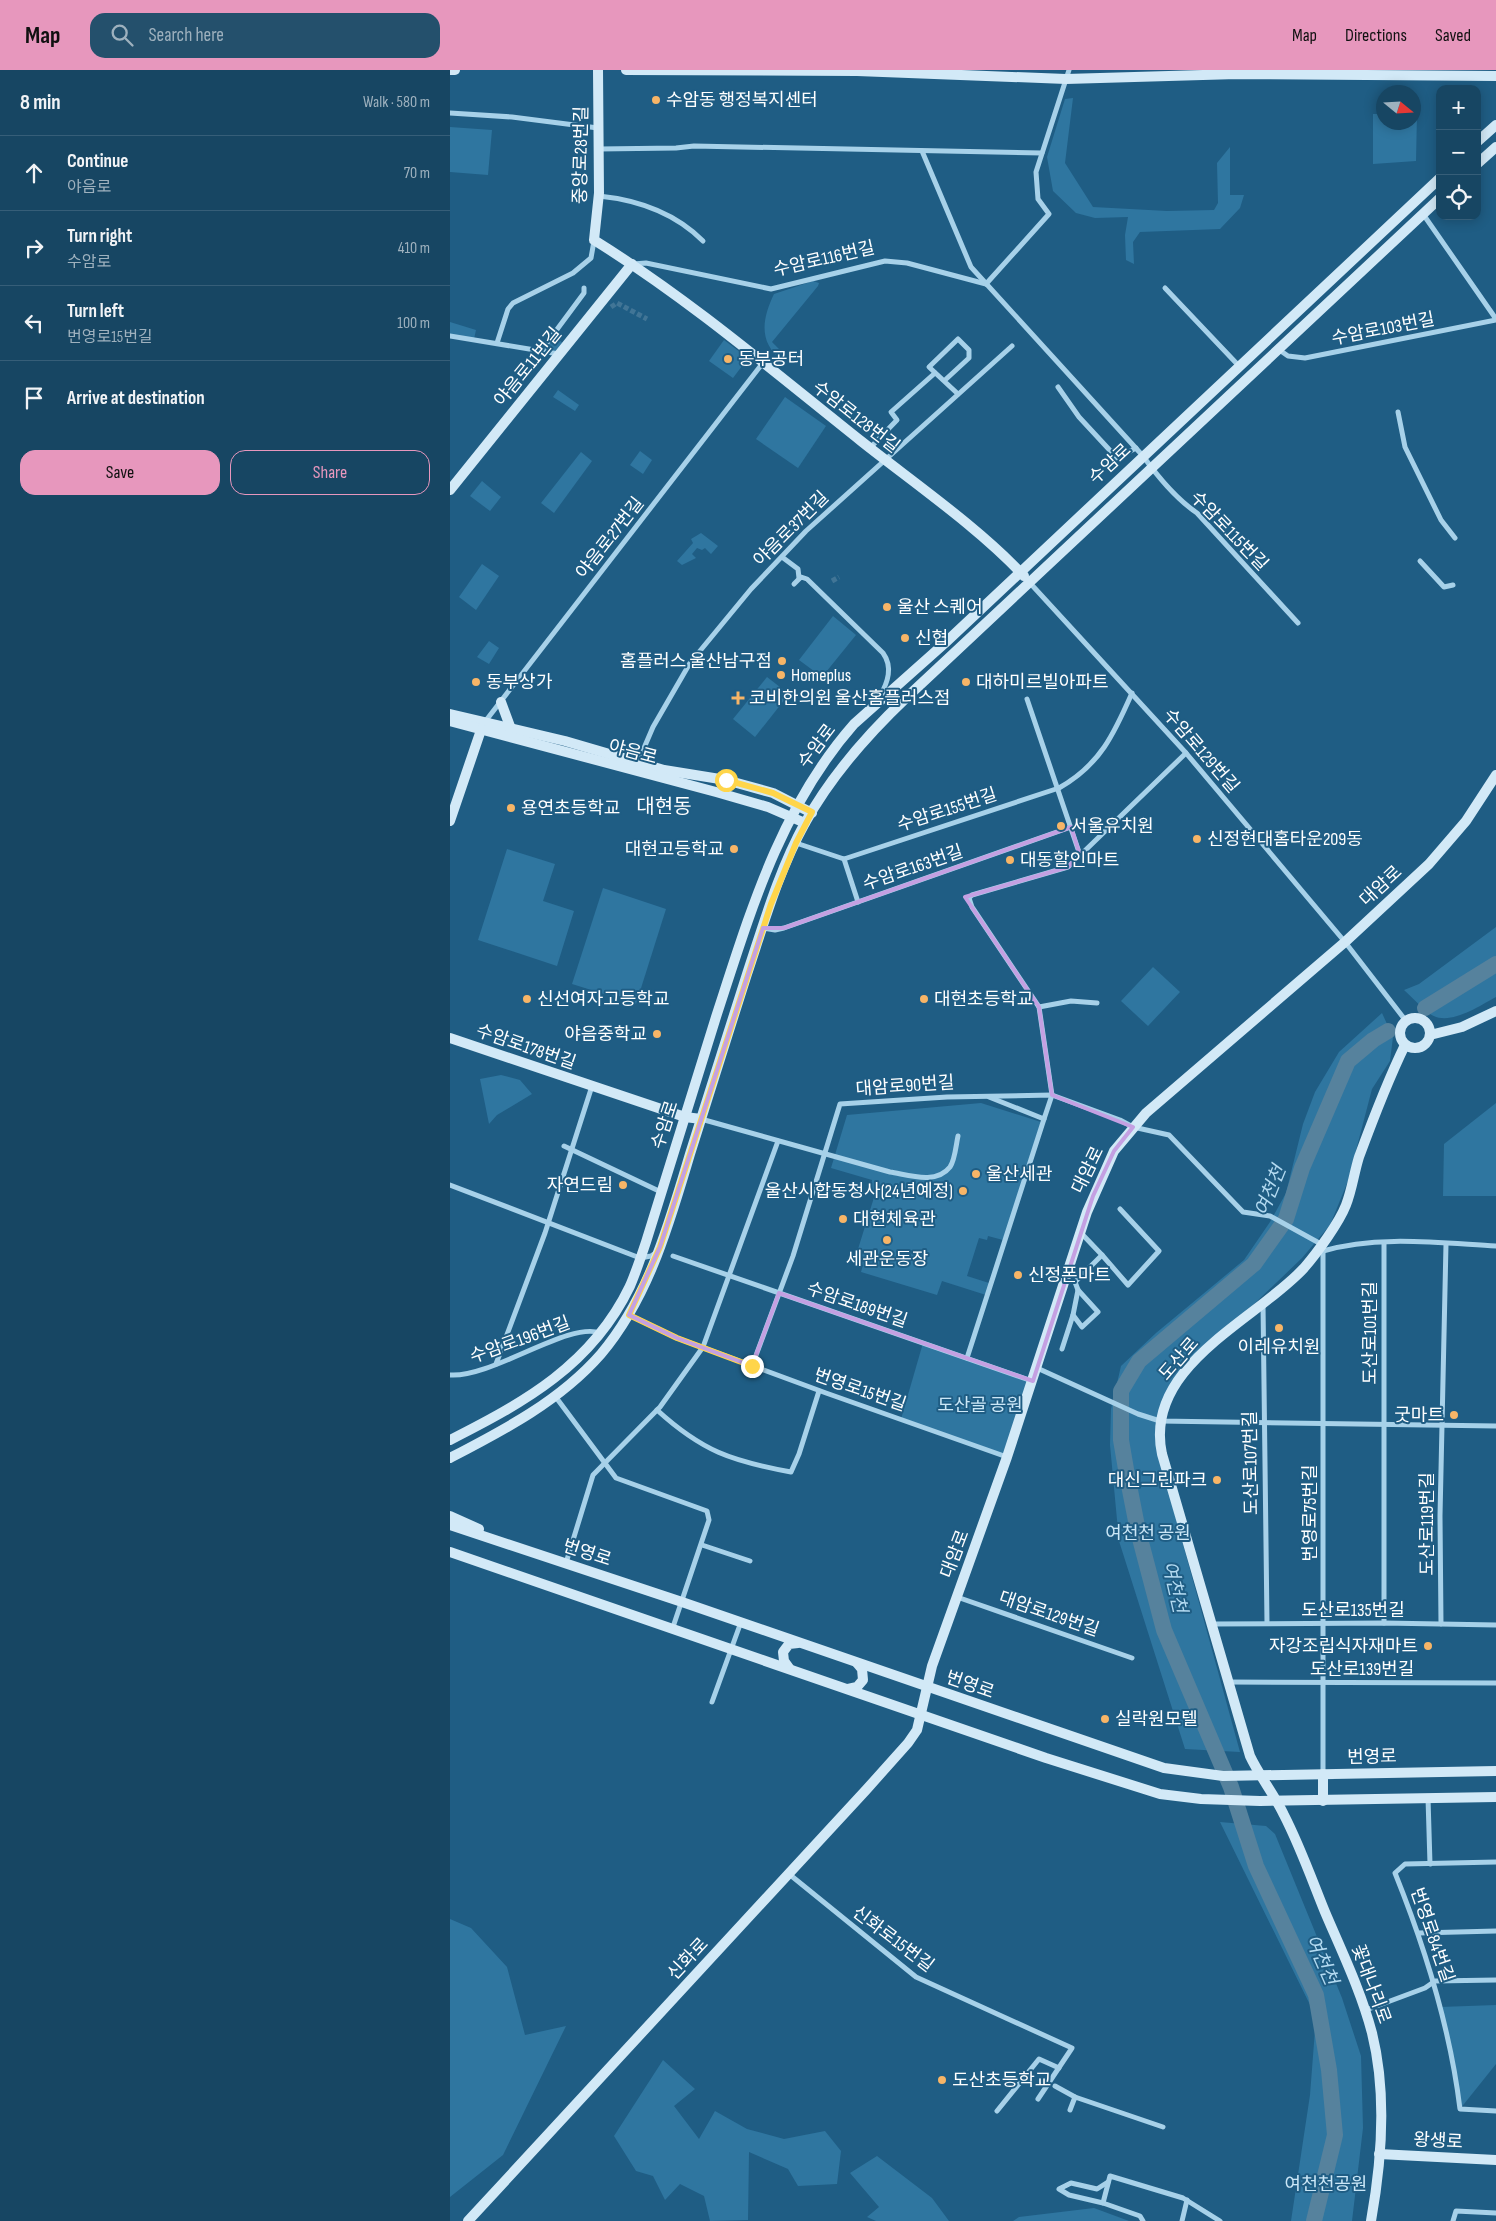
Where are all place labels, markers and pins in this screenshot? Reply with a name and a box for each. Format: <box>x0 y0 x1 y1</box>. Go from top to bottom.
place label: 수암동 행정복지센터 <box>666 90 818 111</box>
marker: 수암동 행정복지센터 <box>650 94 662 106</box>
place label: 동부공터 <box>738 349 804 370</box>
marker: 동부공터 <box>722 353 734 365</box>
place label: 울산 스퀘어 <box>897 597 983 618</box>
marker: 울산 스퀘어 <box>881 601 893 613</box>
place label: 신협 <box>915 628 948 649</box>
marker: 신협 <box>899 632 911 644</box>
place label: 홈플러스 울산남구점 <box>620 651 772 672</box>
marker: 홈플러스 울산남구점 <box>776 655 788 667</box>
place label: Homeplus <box>791 665 851 686</box>
marker: Homeplus <box>775 669 787 681</box>
place label: 동부상가 <box>486 672 553 693</box>
place label: 대하미르빌아파트 <box>976 672 1108 693</box>
marker: 동부상가 <box>470 676 482 688</box>
marker: 대하미르빌아파트 <box>960 676 972 688</box>
place label: 코비한의원 울산홈플러스점 <box>749 688 951 709</box>
marker: 코비한의원 울산홈플러스점 <box>731 691 745 705</box>
place label: 용연초등학교 <box>521 798 620 819</box>
marker: 용연초등학교 <box>505 802 517 814</box>
place label: 서울유치원 <box>1071 816 1154 837</box>
marker: 서울유치원 <box>1055 820 1067 832</box>
place label: 신정현대홈타운209동 <box>1207 829 1363 850</box>
marker: 신정현대홈타운209동 <box>1191 833 1203 845</box>
place label: 대현고등학교 <box>625 839 724 860</box>
marker: 대현고등학교 <box>728 843 740 855</box>
place label: 대동할인마트 <box>1020 850 1119 871</box>
marker: 대동할인마트 <box>1004 854 1016 866</box>
place label: 신선여자고등학교 <box>537 989 669 1010</box>
place label: 대현초등학교 <box>934 989 1033 1010</box>
marker: 신선여자고등학교 <box>521 993 533 1005</box>
marker: 대현초등학교 <box>918 993 930 1005</box>
place label: 야음중학교 <box>564 1024 647 1045</box>
marker: 야음중학교 <box>651 1028 663 1040</box>
place label: 울산세관 <box>986 1164 1053 1185</box>
marker: 울산세관 <box>970 1168 982 1180</box>
place label: 자연드림 <box>547 1175 613 1196</box>
marker: 자연드림 <box>617 1179 629 1191</box>
place label: 울산시합동청사(24년예정) <box>765 1181 953 1202</box>
marker: 울산시합동청사(24년예정) <box>957 1185 969 1197</box>
place label: 대현체육관 <box>853 1209 936 1230</box>
marker: 대현체육관 <box>837 1213 849 1225</box>
marker: 세관운동장 <box>881 1234 893 1246</box>
place label: 세관운동장 <box>846 1249 928 1270</box>
place label: 신정폰마트 <box>1028 1265 1111 1286</box>
marker: 신정폰마트 <box>1012 1269 1024 1281</box>
marker: 이레유치원 <box>1273 1322 1285 1334</box>
place label: 이레유치원 <box>1238 1337 1320 1358</box>
place label: 굿마트 <box>1394 1405 1444 1426</box>
marker: 굿마트 <box>1448 1409 1460 1421</box>
place label: 대신그린파크 <box>1108 1470 1207 1491</box>
marker: 대신그린파크 <box>1211 1474 1223 1486</box>
place label: 자강조립식자재마트 <box>1269 1636 1418 1657</box>
marker: 자강조립식자재마트 <box>1422 1640 1434 1652</box>
place label: 실락원모텔 <box>1115 1709 1198 1730</box>
marker: 실락원모텔 <box>1099 1713 1111 1725</box>
place label: 도산초등학교 <box>952 2070 1051 2091</box>
marker: 도산초등학교 <box>936 2074 948 2086</box>

